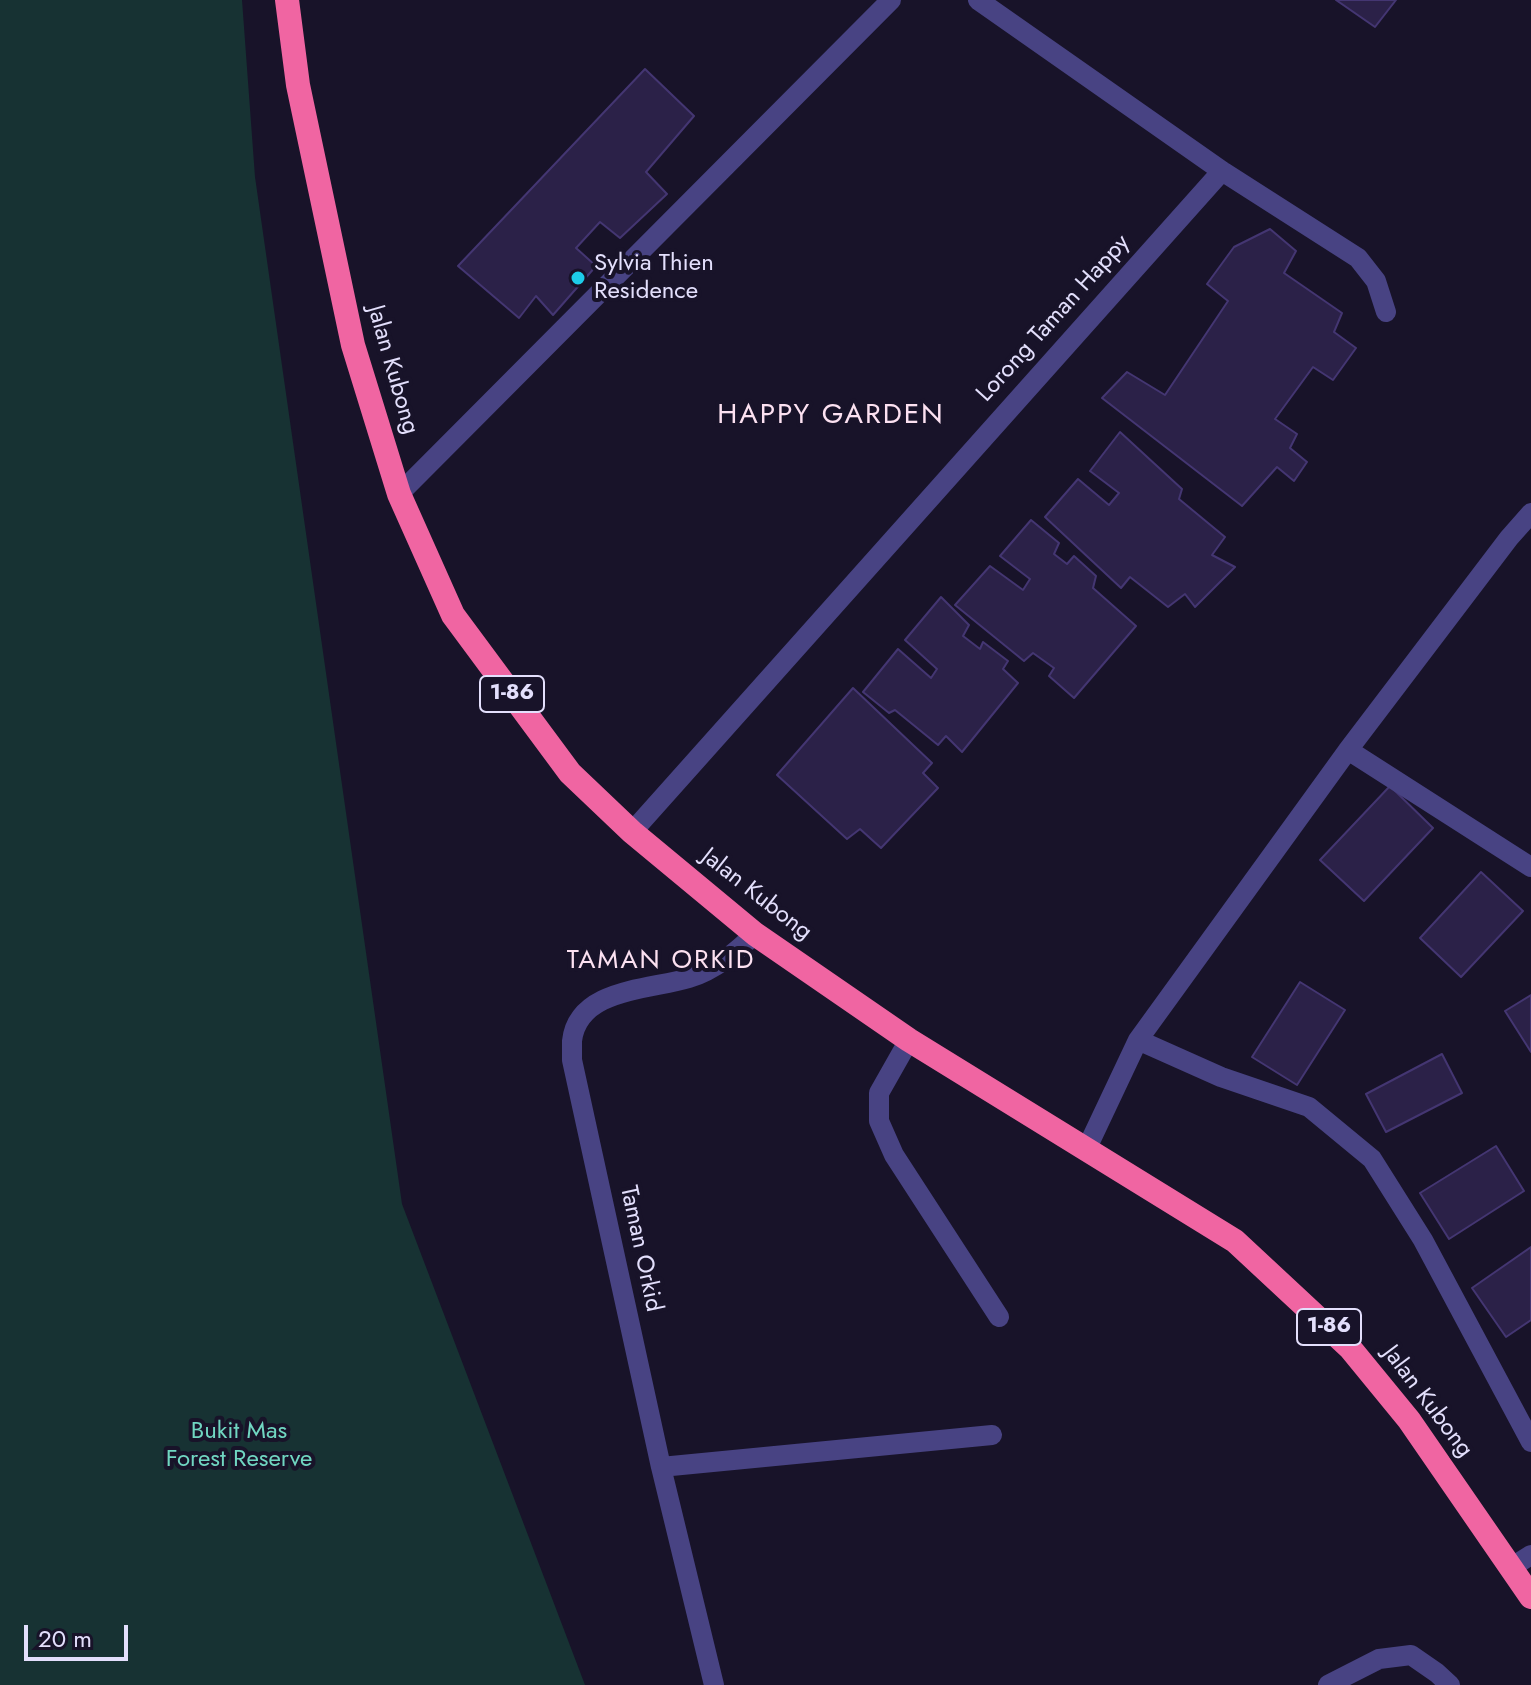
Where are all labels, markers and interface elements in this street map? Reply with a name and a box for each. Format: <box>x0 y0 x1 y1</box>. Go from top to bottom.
street label: Lorong Taman Happy <box>971 229 1137 409</box>
place label: Sylvia Thien Residence <box>594 250 714 306</box>
marker: Sylvia Thien Residence <box>569 269 587 287</box>
street label: Jalan Kubong <box>360 302 424 438</box>
district label: HAPPY GARDEN <box>717 399 945 433</box>
road number: 1-86 <box>480 676 544 712</box>
street label: Jalan Kubong <box>695 843 817 947</box>
district label: TAMAN ORKID <box>567 946 755 978</box>
street label: Taman Orkid <box>613 1183 667 1315</box>
road number: 1-86 <box>1297 1309 1361 1345</box>
street label: Jalan Kubong <box>1376 1340 1478 1464</box>
park label: Bukit Mas Forest Reserve <box>166 1418 312 1474</box>
scale bar <box>28 1609 132 1659</box>
text: 20 m <box>38 1621 92 1656</box>

